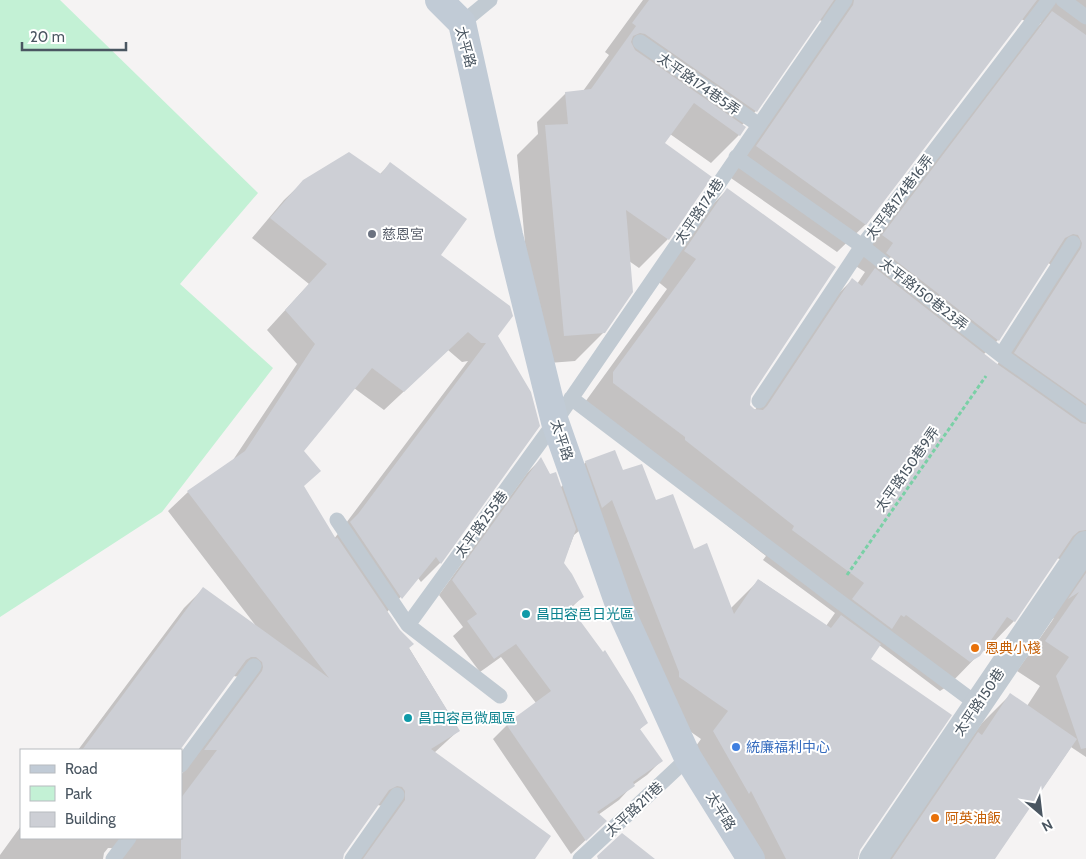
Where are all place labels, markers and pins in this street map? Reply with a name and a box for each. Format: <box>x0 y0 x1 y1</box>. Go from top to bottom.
place label: 慈恩宮 <box>382 225 424 243</box>
marker: 慈恩宮 <box>366 228 378 240</box>
place label: 昌田容邑日光區 <box>536 605 634 623</box>
marker: 昌田容邑日光區 <box>520 608 532 620</box>
place label: 恩典小棧 <box>985 639 1041 657</box>
marker: 恩典小棧 <box>969 642 981 654</box>
place label: 昌田容邑微風區 <box>418 709 516 727</box>
marker: 昌田容邑微風區 <box>402 712 414 724</box>
place label: 統廉福利中心 <box>746 738 830 756</box>
marker: 統廉福利中心 <box>730 741 742 753</box>
place label: 阿英油飯 <box>945 809 1001 827</box>
marker: 阿英油飯 <box>929 812 941 824</box>

